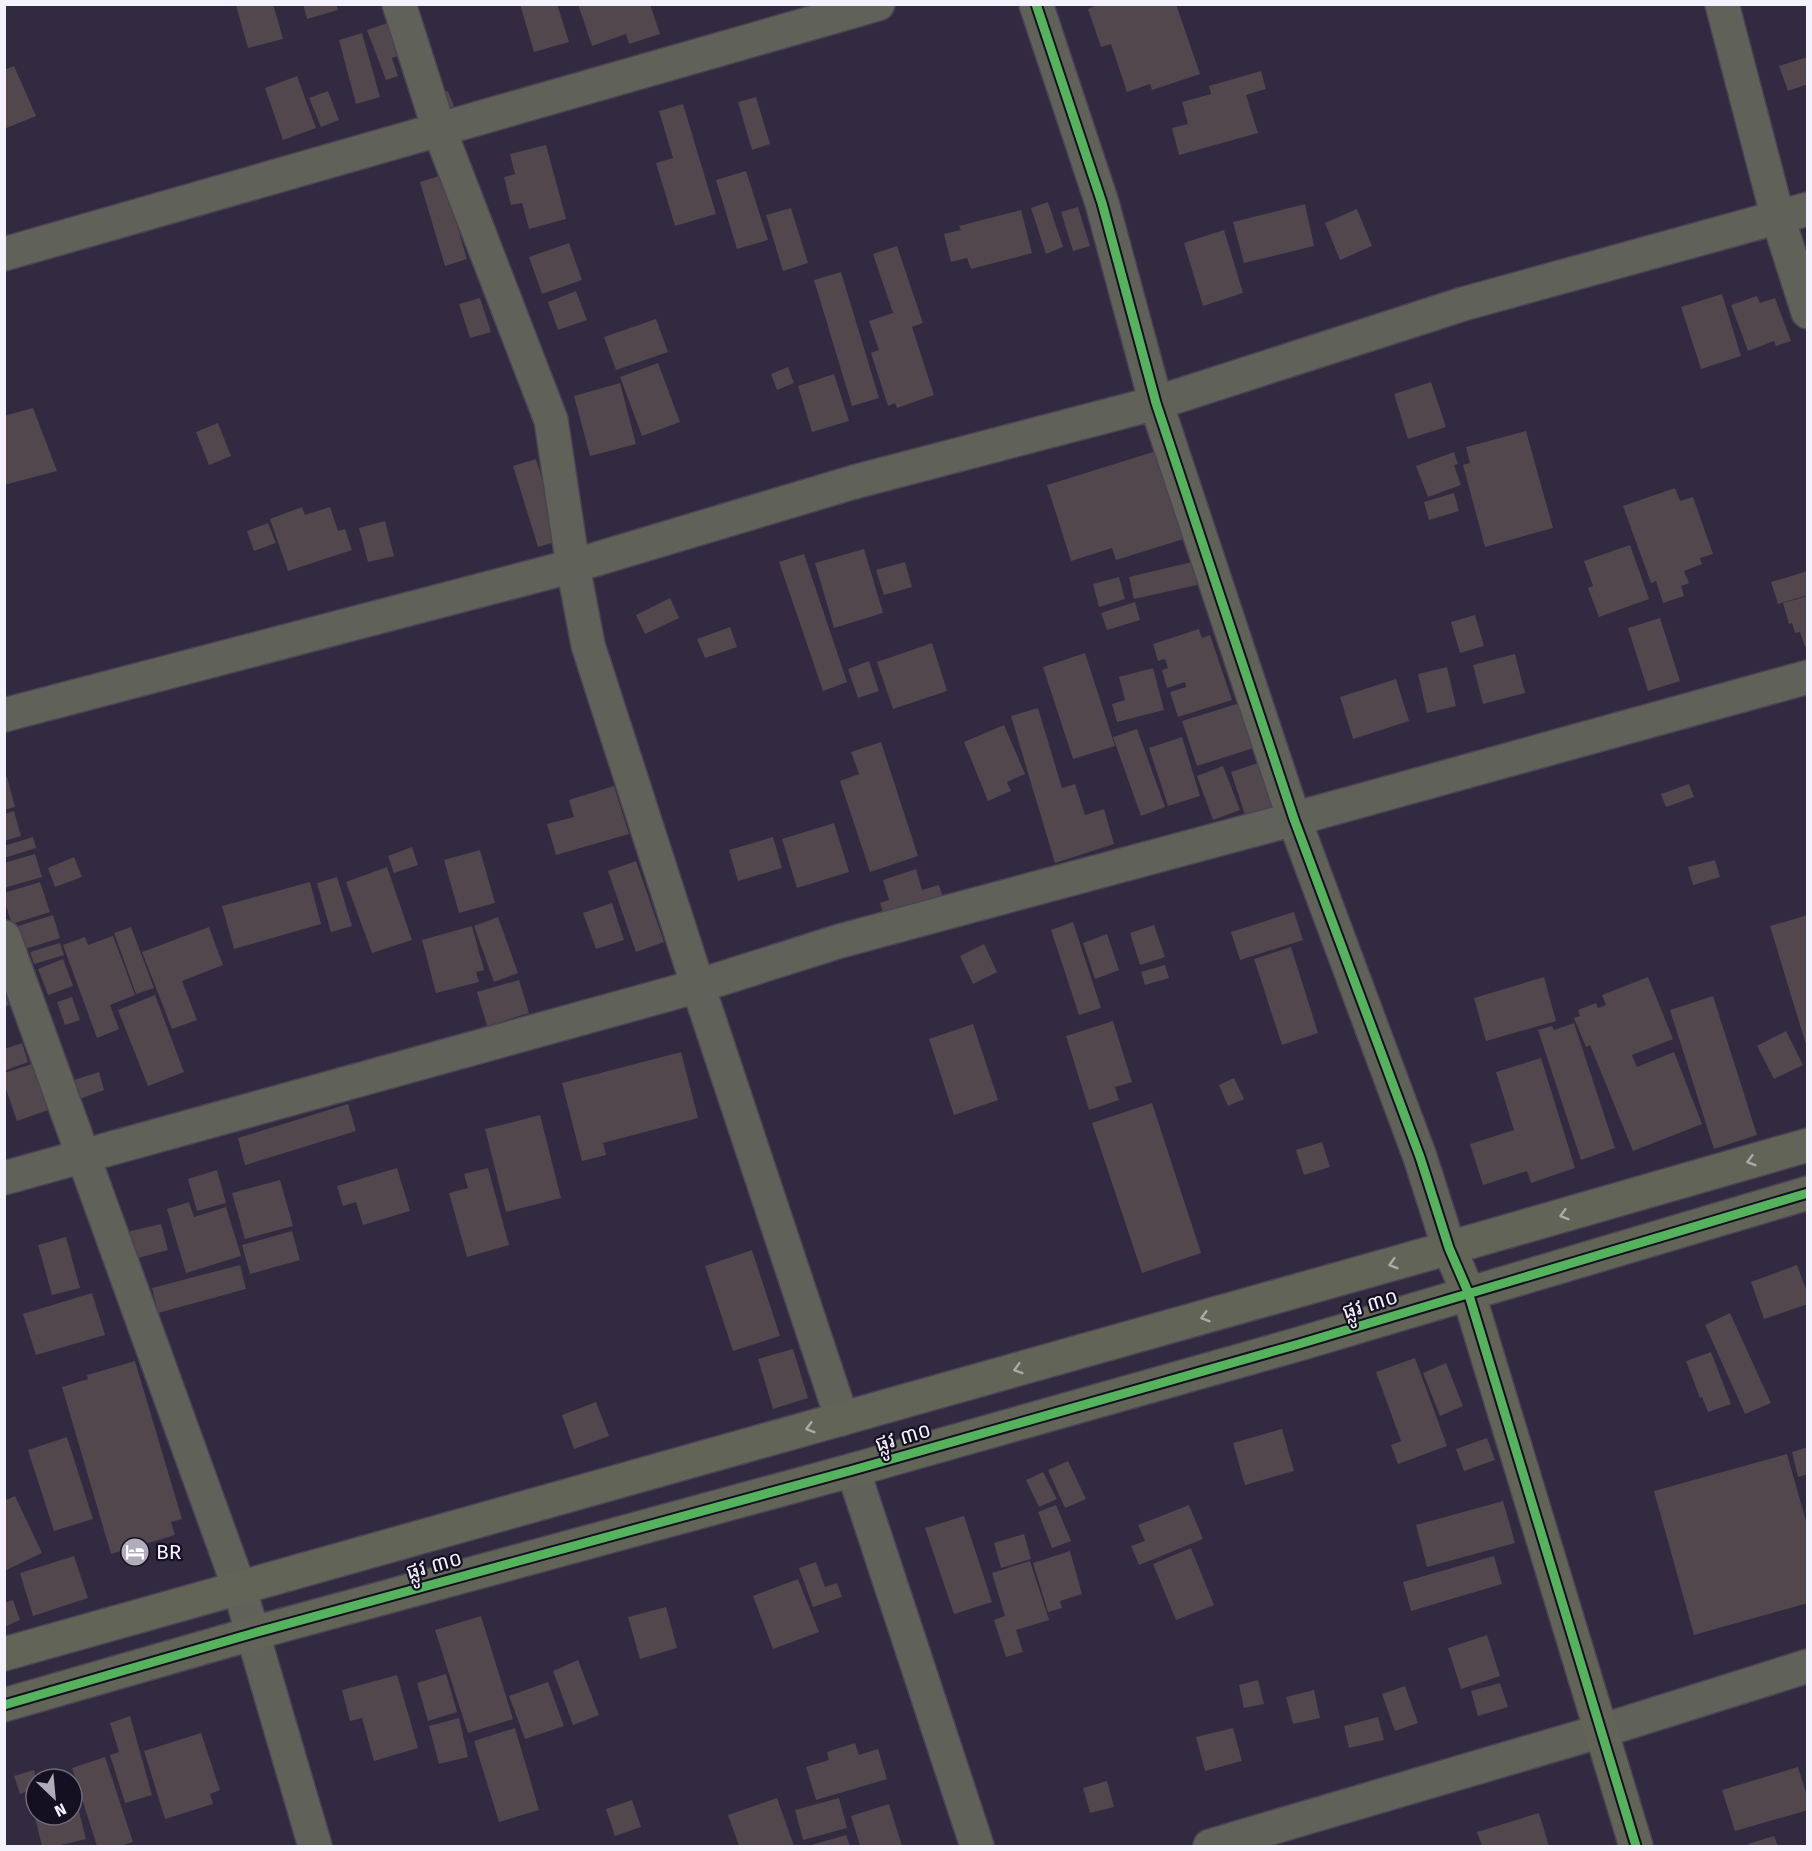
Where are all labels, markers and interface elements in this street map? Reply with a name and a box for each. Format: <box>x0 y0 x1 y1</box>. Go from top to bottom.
one-way arrow <box>1746 1154 1757 1166</box>
one-way arrow <box>1559 1208 1570 1220</box>
one-way arrow <box>1388 1257 1399 1269</box>
street label: ផ្លូវ ៣០ <box>1339 1283 1403 1331</box>
one-way arrow <box>1200 1310 1211 1322</box>
one-way arrow <box>1013 1362 1023 1375</box>
street label: ផ្លូវ ៣០ <box>872 1417 936 1463</box>
one-way arrow <box>805 1421 815 1433</box>
hotel icon: BR <box>119 1536 151 1568</box>
place label: BR <box>156 1539 182 1565</box>
street label: ផ្លូវ ៣០ <box>403 1545 467 1591</box>
north arrow <box>24 1767 84 1827</box>
text: N <box>51 1799 69 1821</box>

